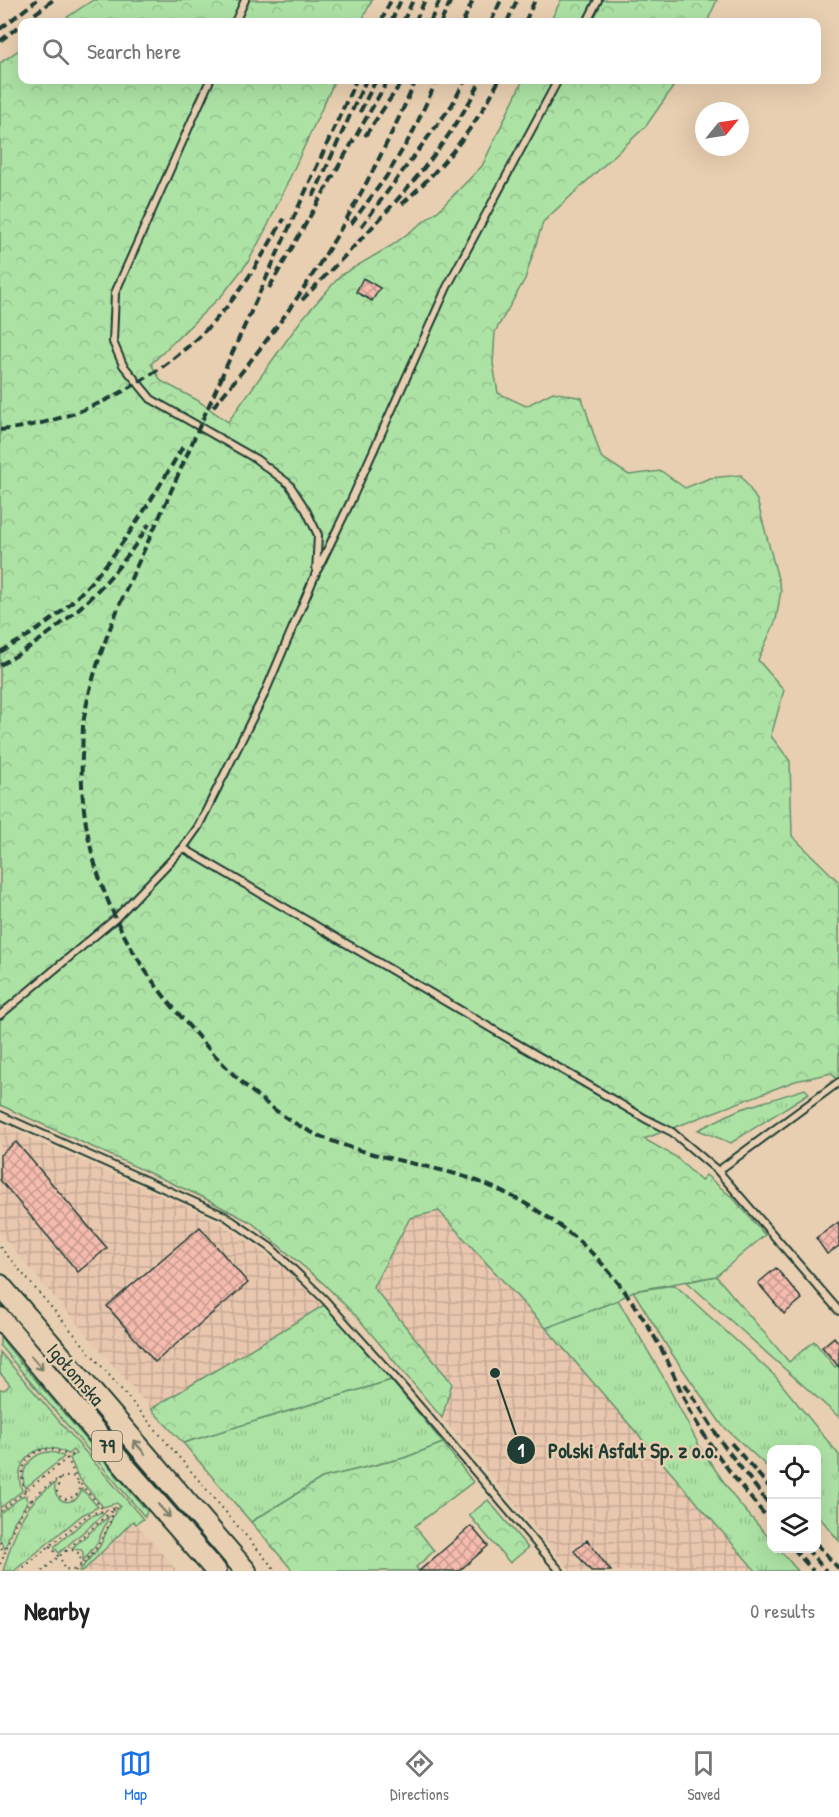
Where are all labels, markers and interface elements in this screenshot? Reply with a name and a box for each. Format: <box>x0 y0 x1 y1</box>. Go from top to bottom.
search box <box>18 18 821 84</box>
icon: search <box>39 35 72 68</box>
text: Search here <box>87 36 181 66</box>
north arrow <box>695 102 749 156</box>
street label: Igołomska <box>41 1337 111 1411</box>
one-way arrow <box>30 1355 44 1370</box>
road number: 79 <box>92 1431 122 1461</box>
callout: Polski Asfalt Sp. z o.o. <box>506 1431 729 1470</box>
text: Polski Asfalt Sp. z o.o. <box>548 1436 718 1466</box>
text: 1 <box>518 1438 525 1463</box>
one-way arrow <box>132 1440 146 1455</box>
map controls <box>767 1445 821 1553</box>
button: locate <box>767 1445 821 1499</box>
button: layers <box>767 1499 821 1553</box>
one-way arrow <box>157 1504 171 1519</box>
text: Nearby <box>24 1593 90 1628</box>
text: 0 results <box>750 1597 815 1624</box>
tab: Map <box>119 1747 152 1805</box>
tab: Directions <box>390 1747 449 1805</box>
tab: Saved <box>687 1747 720 1805</box>

